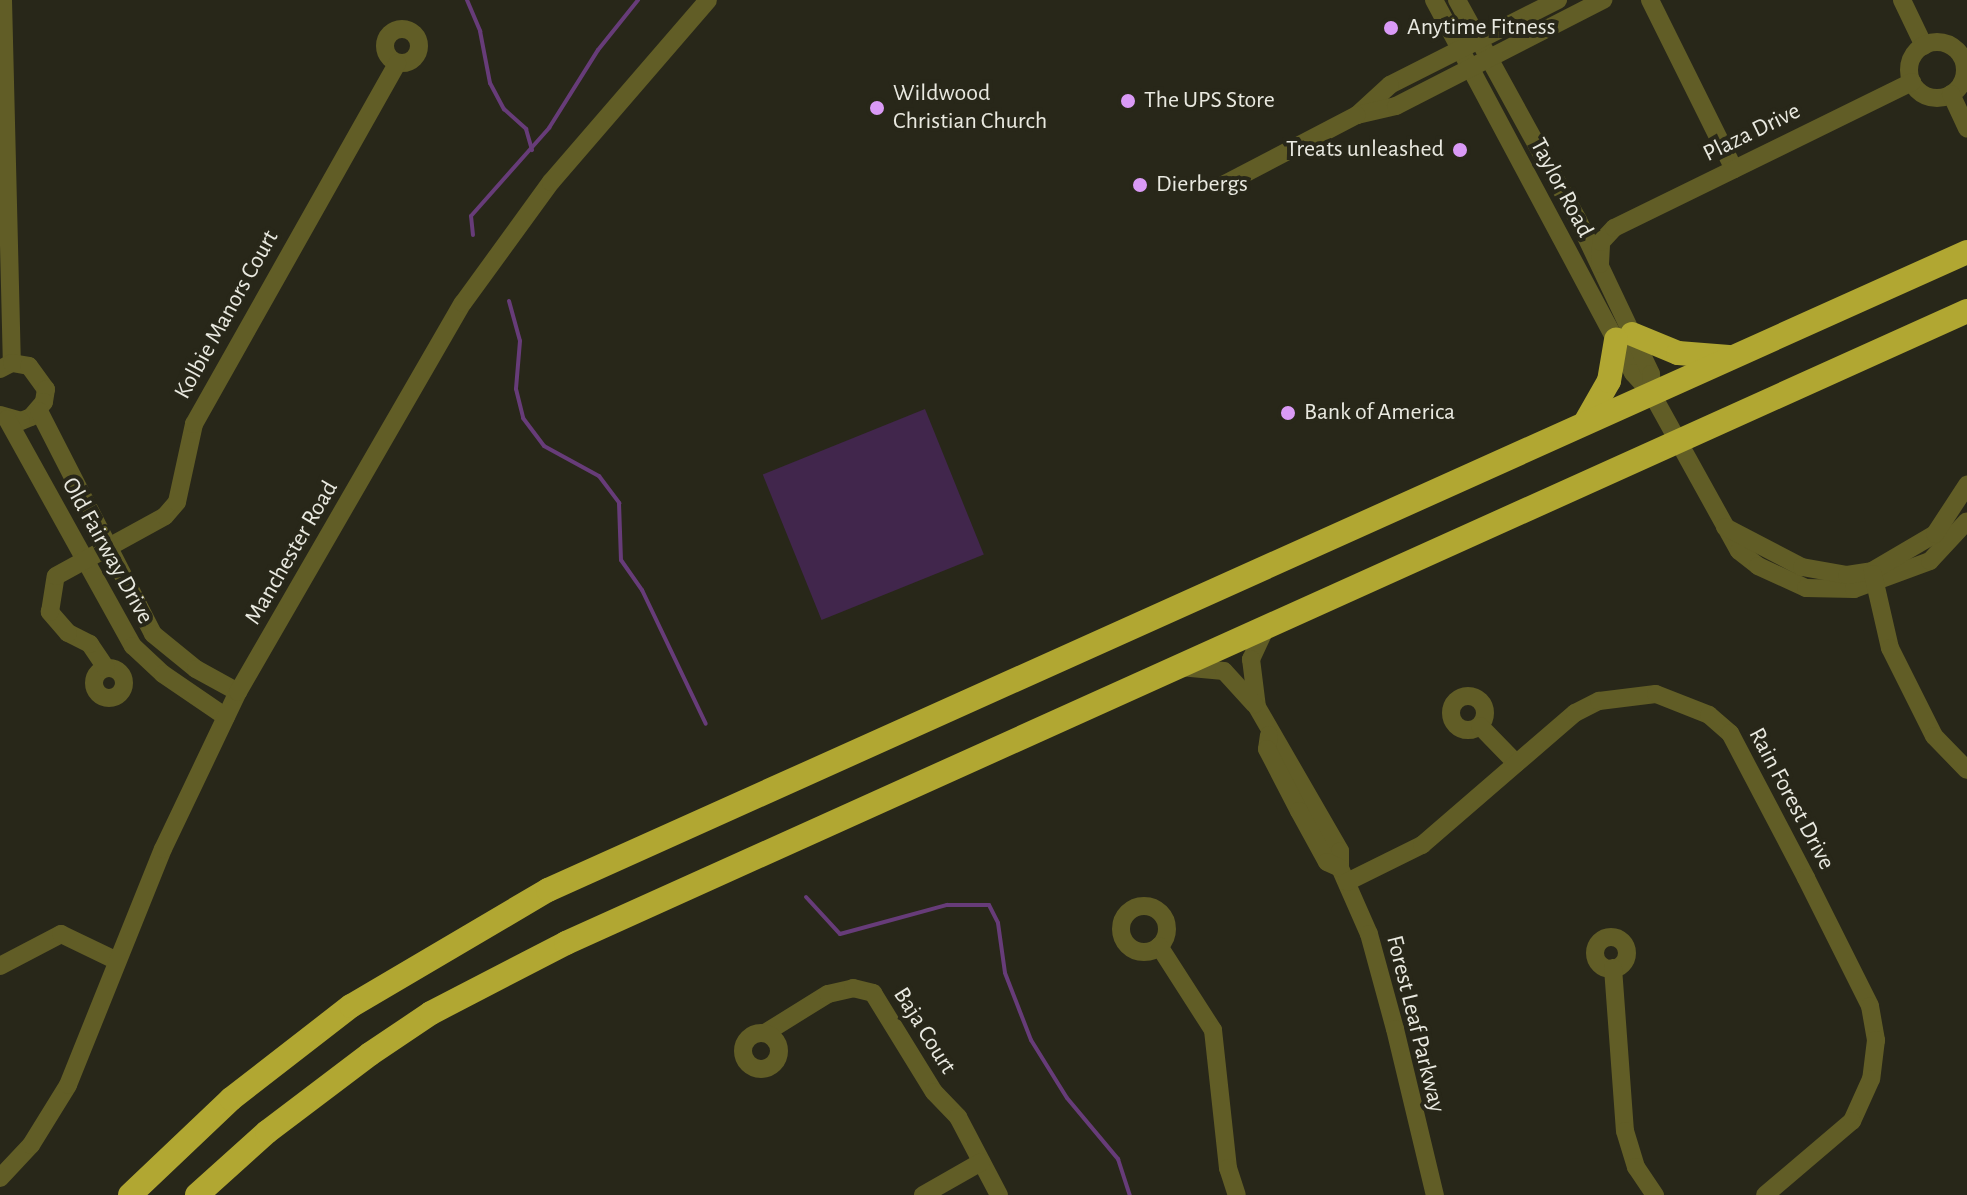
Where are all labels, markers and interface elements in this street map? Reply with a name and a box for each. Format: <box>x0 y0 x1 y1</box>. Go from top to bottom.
place label: Anytime Fitness <box>1407 14 1556 42</box>
marker: Anytime Fitness <box>1382 19 1400 37</box>
place label: Wildwood Christian Church <box>893 80 1047 136</box>
place label: The UPS Store <box>1144 87 1275 115</box>
marker: The UPS Store <box>1119 92 1137 110</box>
street label: Plaza Drive <box>1699 97 1805 169</box>
marker: Wildwood Christian Church <box>868 99 886 117</box>
street label: Taylor Road <box>1523 134 1599 242</box>
place label: Treats unleashed <box>1286 136 1444 164</box>
marker: Treats unleashed <box>1451 141 1469 159</box>
place label: Dierbergs <box>1156 171 1248 199</box>
marker: Dierbergs <box>1131 176 1149 194</box>
street label: Kolbie Manors Court <box>169 225 285 405</box>
place label: Bank of America <box>1304 399 1455 427</box>
marker: Bank of America <box>1279 404 1297 422</box>
street label: Old Fairway Drive <box>55 473 159 629</box>
street label: Manchester Road <box>239 476 345 630</box>
street label: Rain Forest Drive <box>1742 723 1840 875</box>
street label: Forest Leaf Parkway <box>1379 933 1451 1115</box>
street label: Baja Court <box>886 982 962 1080</box>

